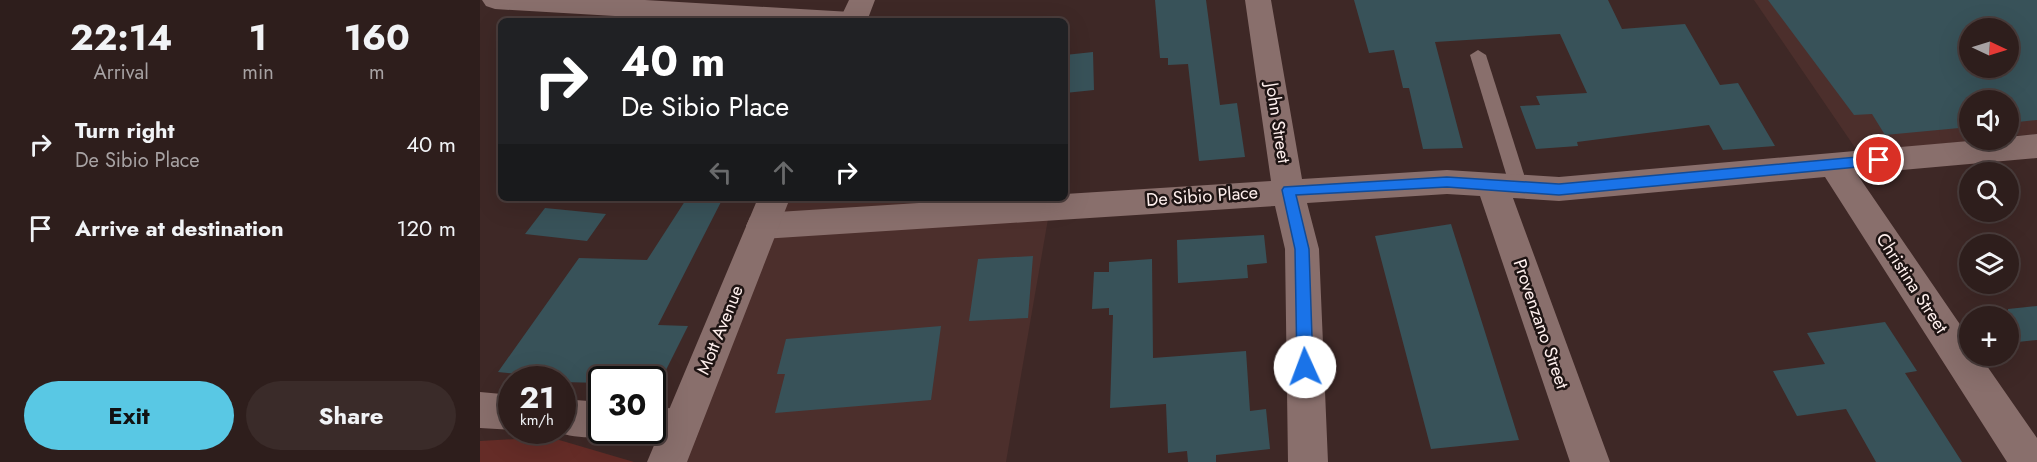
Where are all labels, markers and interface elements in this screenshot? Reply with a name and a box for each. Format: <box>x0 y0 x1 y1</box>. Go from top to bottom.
text: 22:14 <box>70 11 172 63</box>
text: 1 <box>249 11 267 63</box>
text: 160 <box>344 11 410 63</box>
north arrow <box>1959 18 2019 78</box>
map controls <box>1959 18 2019 366</box>
text: 40 m <box>621 31 725 92</box>
icon: right <box>522 42 600 120</box>
text: Arrival <box>94 58 149 87</box>
text: min <box>242 58 274 87</box>
text: m <box>369 58 385 87</box>
street label: John Street <box>1258 79 1297 166</box>
text: De Sibio Place <box>621 87 789 126</box>
button: sound <box>1959 90 2019 150</box>
text: Turn right <box>75 114 175 146</box>
icon: right <box>24 128 57 161</box>
text: 40 m <box>406 128 456 160</box>
pin <box>1853 134 1904 185</box>
icon: arrive <box>1862 143 1895 176</box>
text: De Sibio Place <box>75 146 200 175</box>
icon: left <box>704 156 737 189</box>
icon: ahead <box>767 156 800 189</box>
icon: right <box>830 156 863 189</box>
button: search <box>1959 162 2019 222</box>
street label: De Sibio Place <box>1145 179 1259 213</box>
icon: arrive <box>24 212 57 245</box>
text: Arrive at destination <box>75 212 284 244</box>
text: 120 m <box>397 212 456 244</box>
street label: Christina Street <box>1870 228 1955 339</box>
button: layers <box>1959 234 2019 294</box>
street label: Provenzano Street <box>1507 256 1576 393</box>
street label: Mott Avenue <box>690 281 750 379</box>
button: + <box>1959 306 2019 366</box>
position arrow <box>1273 335 1337 399</box>
speed limit sign: 30 <box>588 366 666 444</box>
text: 21 <box>520 376 554 419</box>
button: Exit <box>24 381 234 450</box>
button: Share <box>246 381 456 450</box>
text: km/h <box>520 409 554 431</box>

